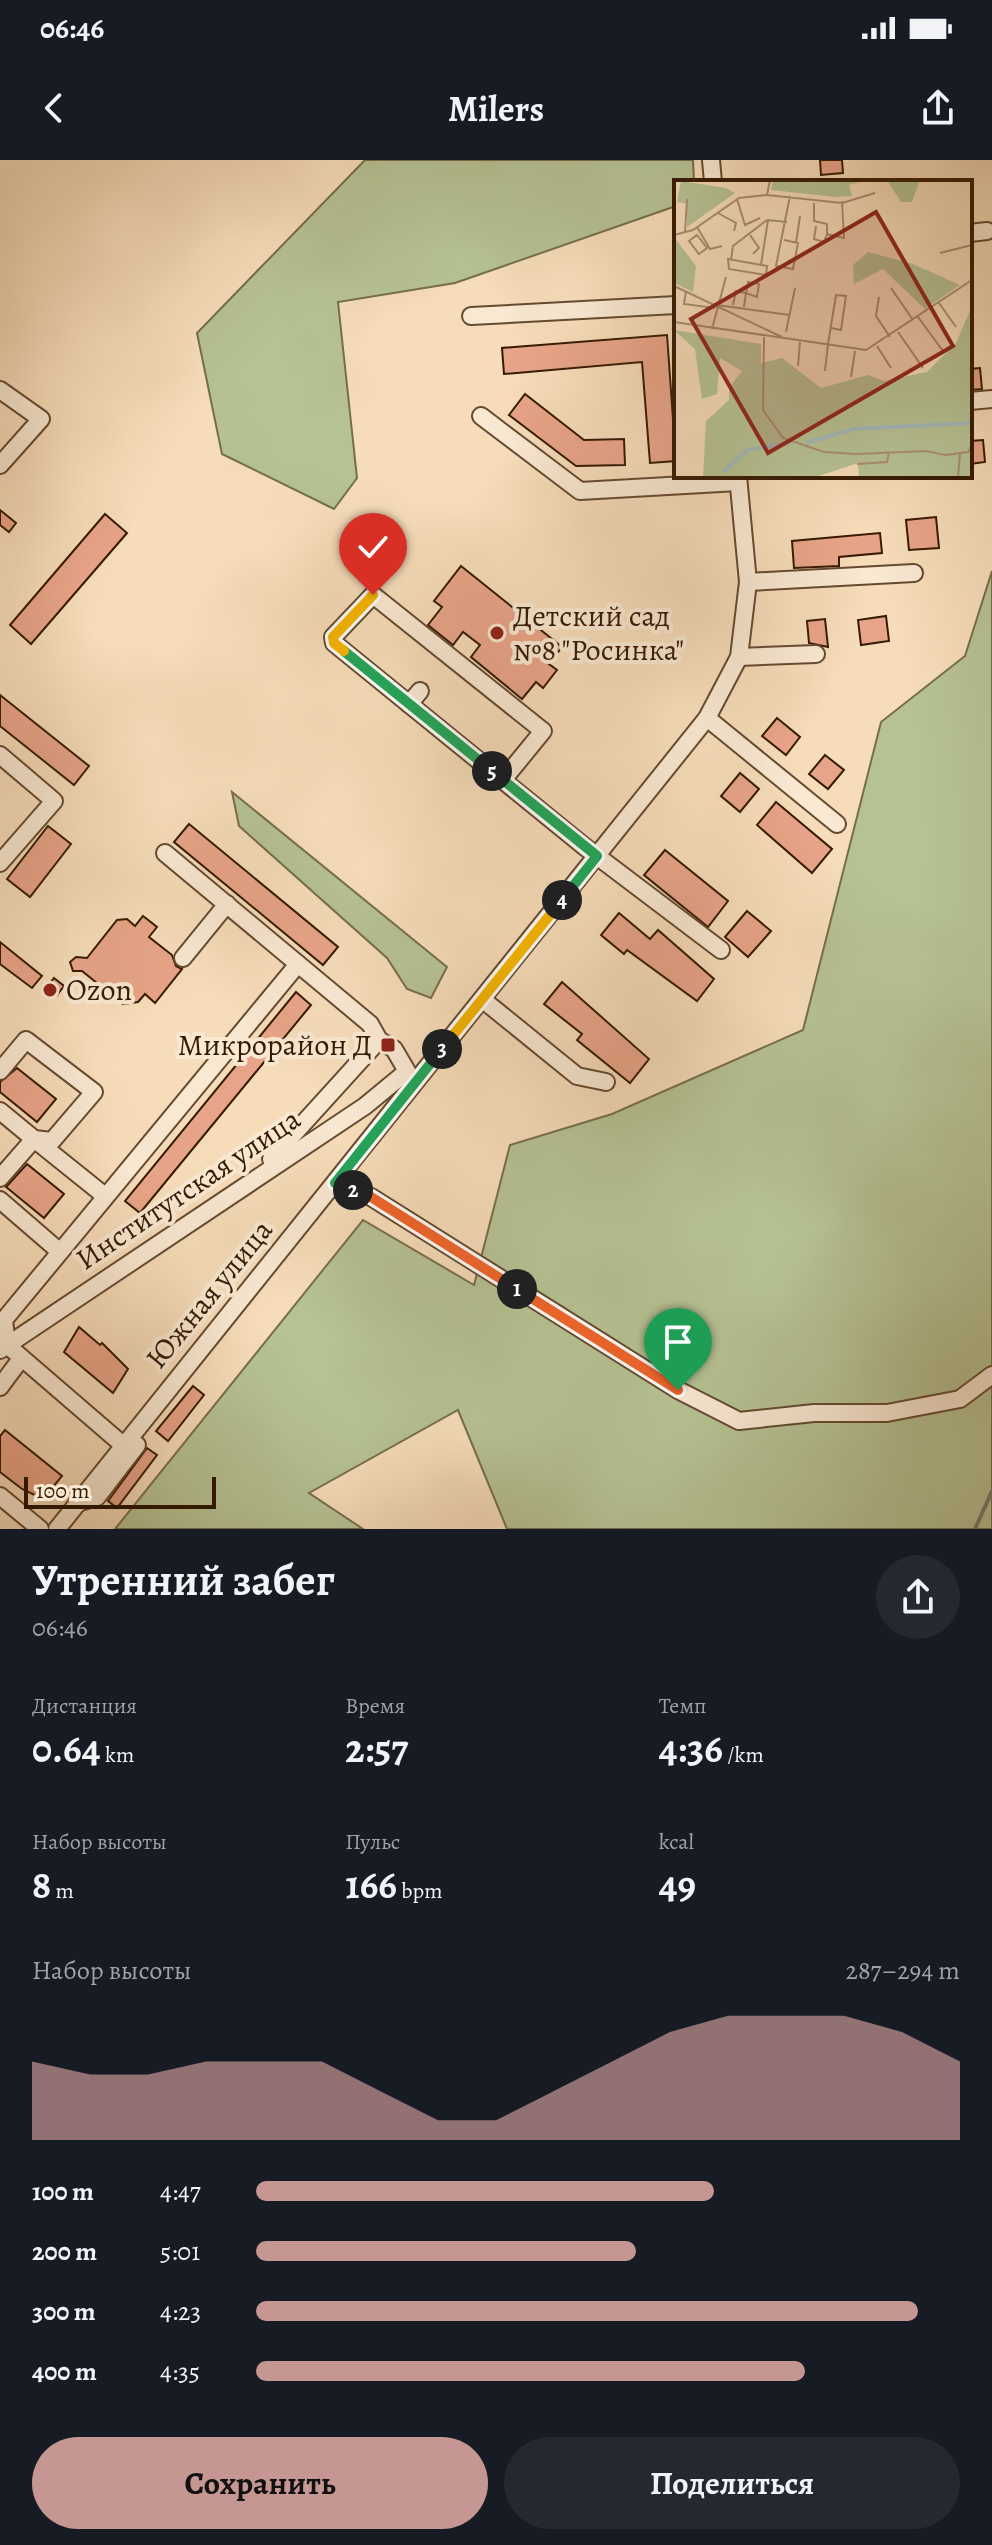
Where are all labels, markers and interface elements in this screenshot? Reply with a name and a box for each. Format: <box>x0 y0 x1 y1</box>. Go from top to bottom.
text: 06:46 <box>40 8 104 48</box>
text: Milers <box>448 84 544 133</box>
icon: back <box>32 86 76 130</box>
icon: share <box>916 86 960 130</box>
inset map <box>674 180 972 478</box>
pin <box>339 513 407 595</box>
icon: check <box>351 525 395 569</box>
place label: Детский сад №8 "Росинка" <box>513 596 684 670</box>
marker: Детский сад №8 "Росинка" <box>488 624 506 642</box>
pin: 5 <box>472 751 512 791</box>
text: 5 <box>487 756 497 786</box>
pin: 4 <box>542 880 582 920</box>
text: 4 <box>557 885 567 915</box>
place label: Ozon <box>66 970 132 1010</box>
marker: Ozon <box>41 981 59 999</box>
place label: Микрорайон Д <box>178 1025 372 1065</box>
pin: 3 <box>422 1029 462 1069</box>
text: 3 <box>437 1034 447 1064</box>
marker: Микрорайон Д <box>379 1036 397 1054</box>
street label: Институтская улица <box>68 1099 308 1279</box>
pin: 2 <box>333 1170 373 1210</box>
text: 2 <box>348 1175 358 1205</box>
street label: Южная улица <box>137 1211 282 1377</box>
pin: 1 <box>497 1269 537 1309</box>
text: 1 <box>513 1274 521 1304</box>
pin <box>644 1308 712 1390</box>
icon: arrive <box>656 1320 700 1364</box>
scale bar <box>24 1473 216 1509</box>
text: 100 m <box>36 1476 90 1506</box>
text: Утренний забег <box>32 1550 335 1610</box>
button: share <box>876 1555 960 1639</box>
text: 06:46 <box>32 1610 88 1645</box>
text: Дистанция <box>32 1691 137 1721</box>
text: Время <box>345 1691 405 1721</box>
text: Темп <box>659 1691 707 1721</box>
text: 0.64 <box>32 1721 101 1776</box>
text: 2:57 <box>345 1721 408 1776</box>
text: 4:36 <box>659 1721 723 1776</box>
text: km <box>101 1740 134 1770</box>
text: /km <box>723 1740 764 1770</box>
text: Набор высоты <box>32 1827 167 1857</box>
text: Пульс <box>345 1827 400 1857</box>
text: kcal <box>659 1827 694 1857</box>
text: 8 <box>32 1857 51 1912</box>
text: 166 <box>345 1857 397 1912</box>
text: 49 <box>659 1857 696 1912</box>
text: m <box>51 1876 74 1906</box>
text: bpm <box>397 1876 442 1906</box>
text: Набор высоты <box>32 1953 191 1988</box>
text: 287–294 m <box>846 1953 960 1988</box>
text: 100 m <box>32 2174 94 2209</box>
text: 4:47 <box>160 2174 201 2209</box>
text: 200 m <box>32 2234 97 2269</box>
text: 5:01 <box>160 2234 200 2269</box>
text: 300 m <box>32 2294 96 2329</box>
text: 4:23 <box>160 2294 201 2329</box>
text: 400 m <box>32 2354 97 2389</box>
text: 4:35 <box>160 2354 200 2389</box>
button: Сохранить <box>32 2437 488 2529</box>
button: Поделиться <box>504 2437 960 2529</box>

